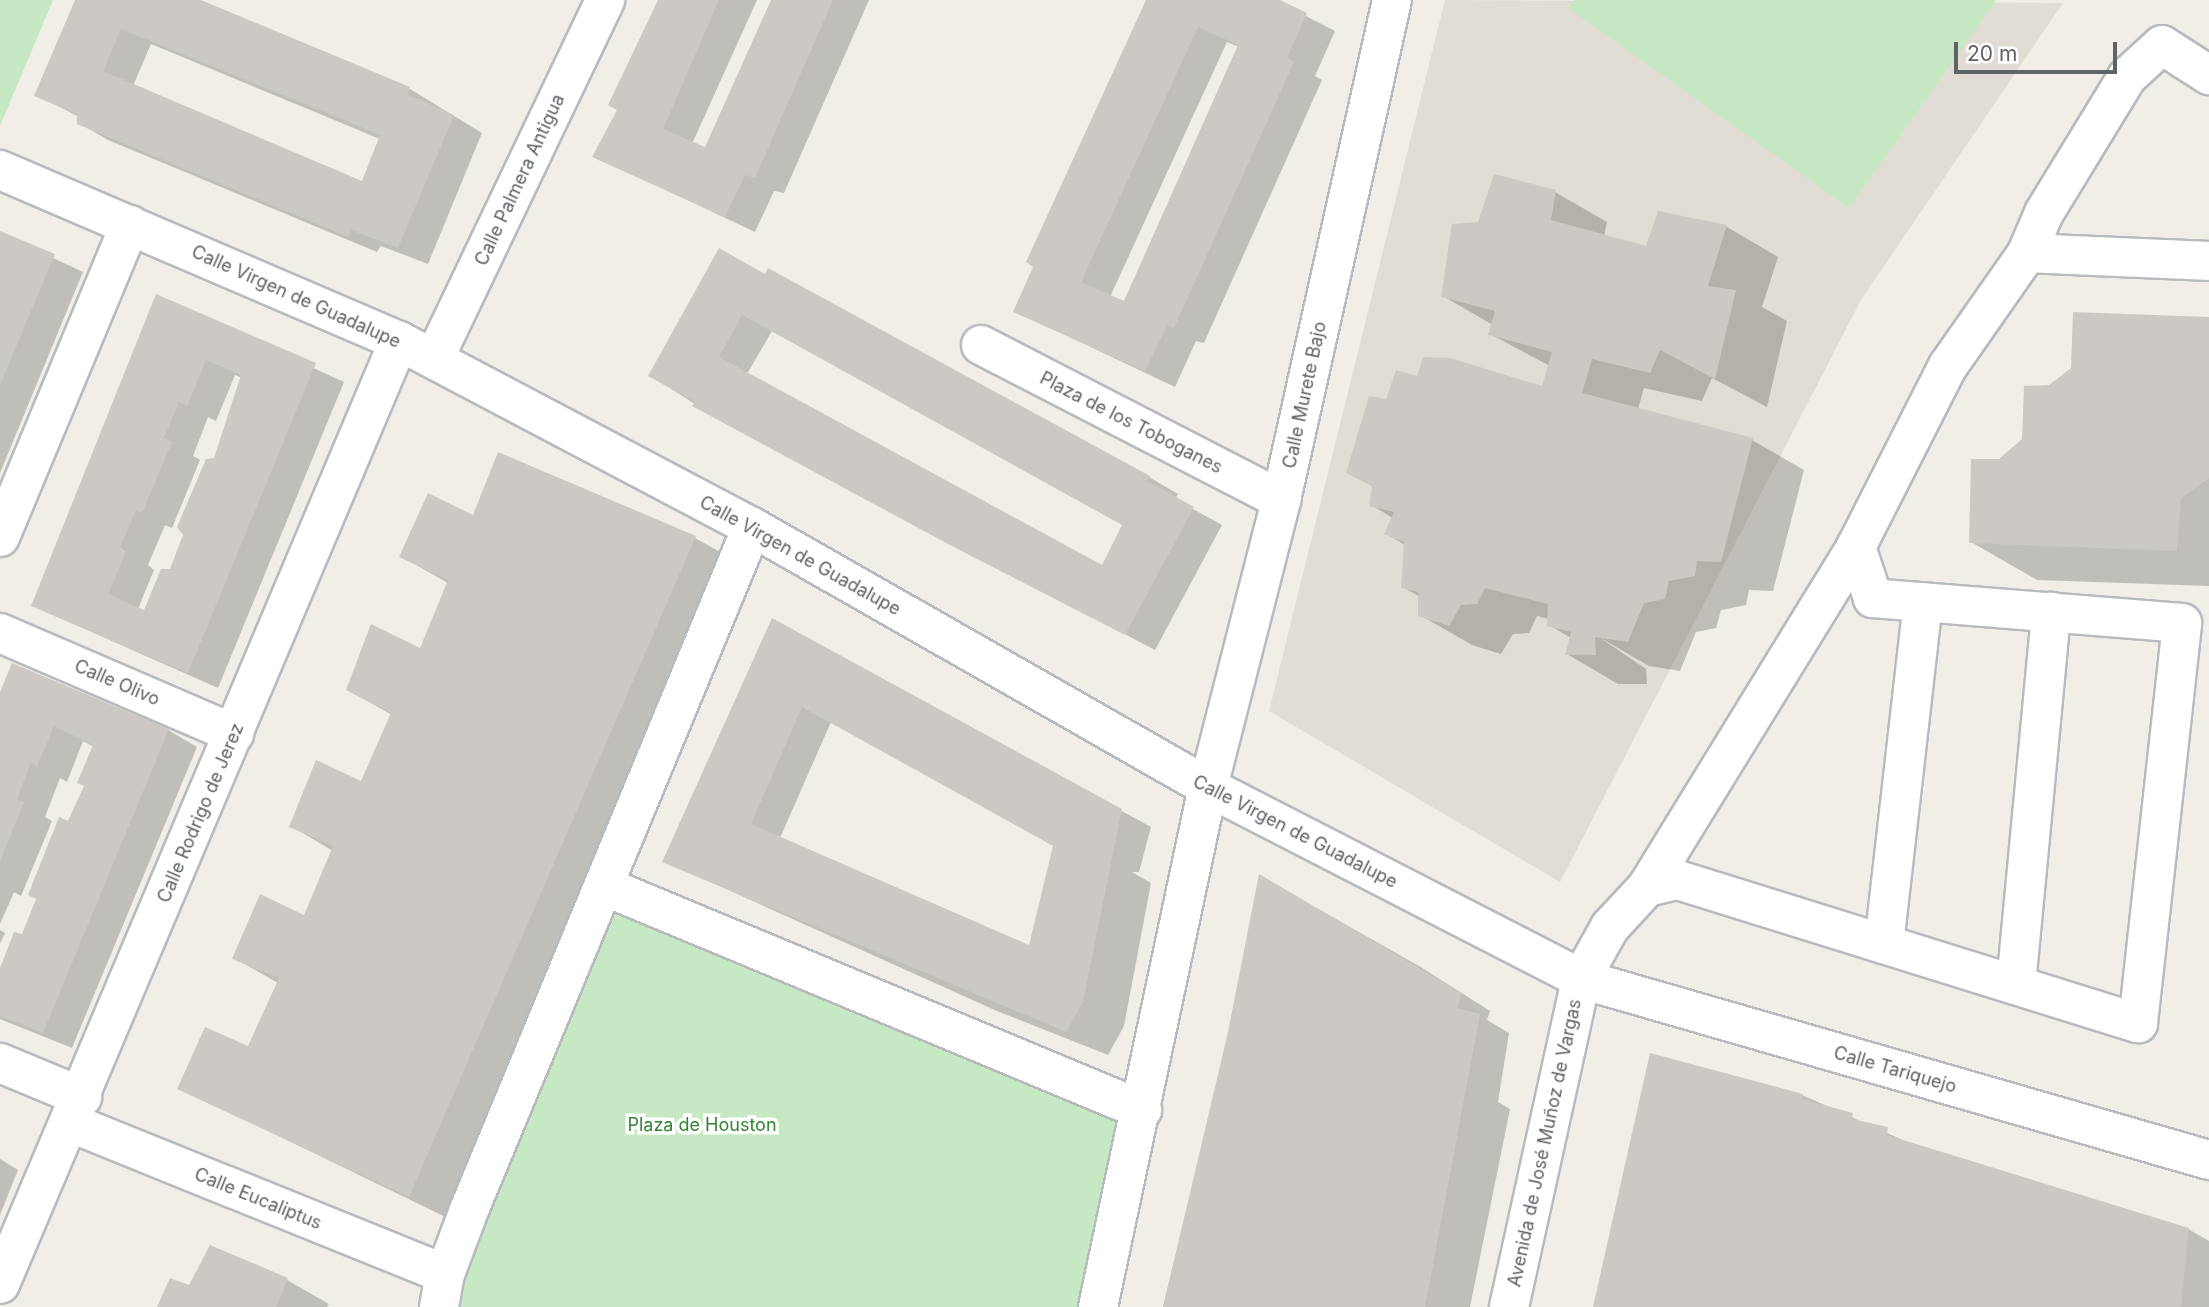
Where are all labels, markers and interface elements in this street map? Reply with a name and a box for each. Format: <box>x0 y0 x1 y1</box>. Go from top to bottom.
scale bar <box>1957 28 2120 72</box>
text: 20 m <box>1967 41 2017 66</box>
street label: Calle Palmera Antigua <box>471 91 569 269</box>
street label: Calle Virgen de Guadalupe <box>188 241 404 353</box>
street label: Calle Murete Bajo <box>1279 320 1331 470</box>
street label: Plaza de los Toboganes <box>1036 368 1226 478</box>
street label: Calle Virgen de Guadalupe <box>696 492 904 620</box>
street label: Calle Olivo <box>71 655 163 711</box>
street label: Calle Rodrigo de Jerez <box>153 720 249 906</box>
street label: Calle Virgen de Guadalupe <box>1189 771 1401 893</box>
street label: Avenida de José Muñoz de Vargas <box>1504 997 1586 1289</box>
street label: Calle Tariquejo <box>1831 1042 1959 1098</box>
park label: Plaza de Houston <box>627 1114 777 1136</box>
street label: Calle Eucaliptus <box>191 1164 325 1234</box>

